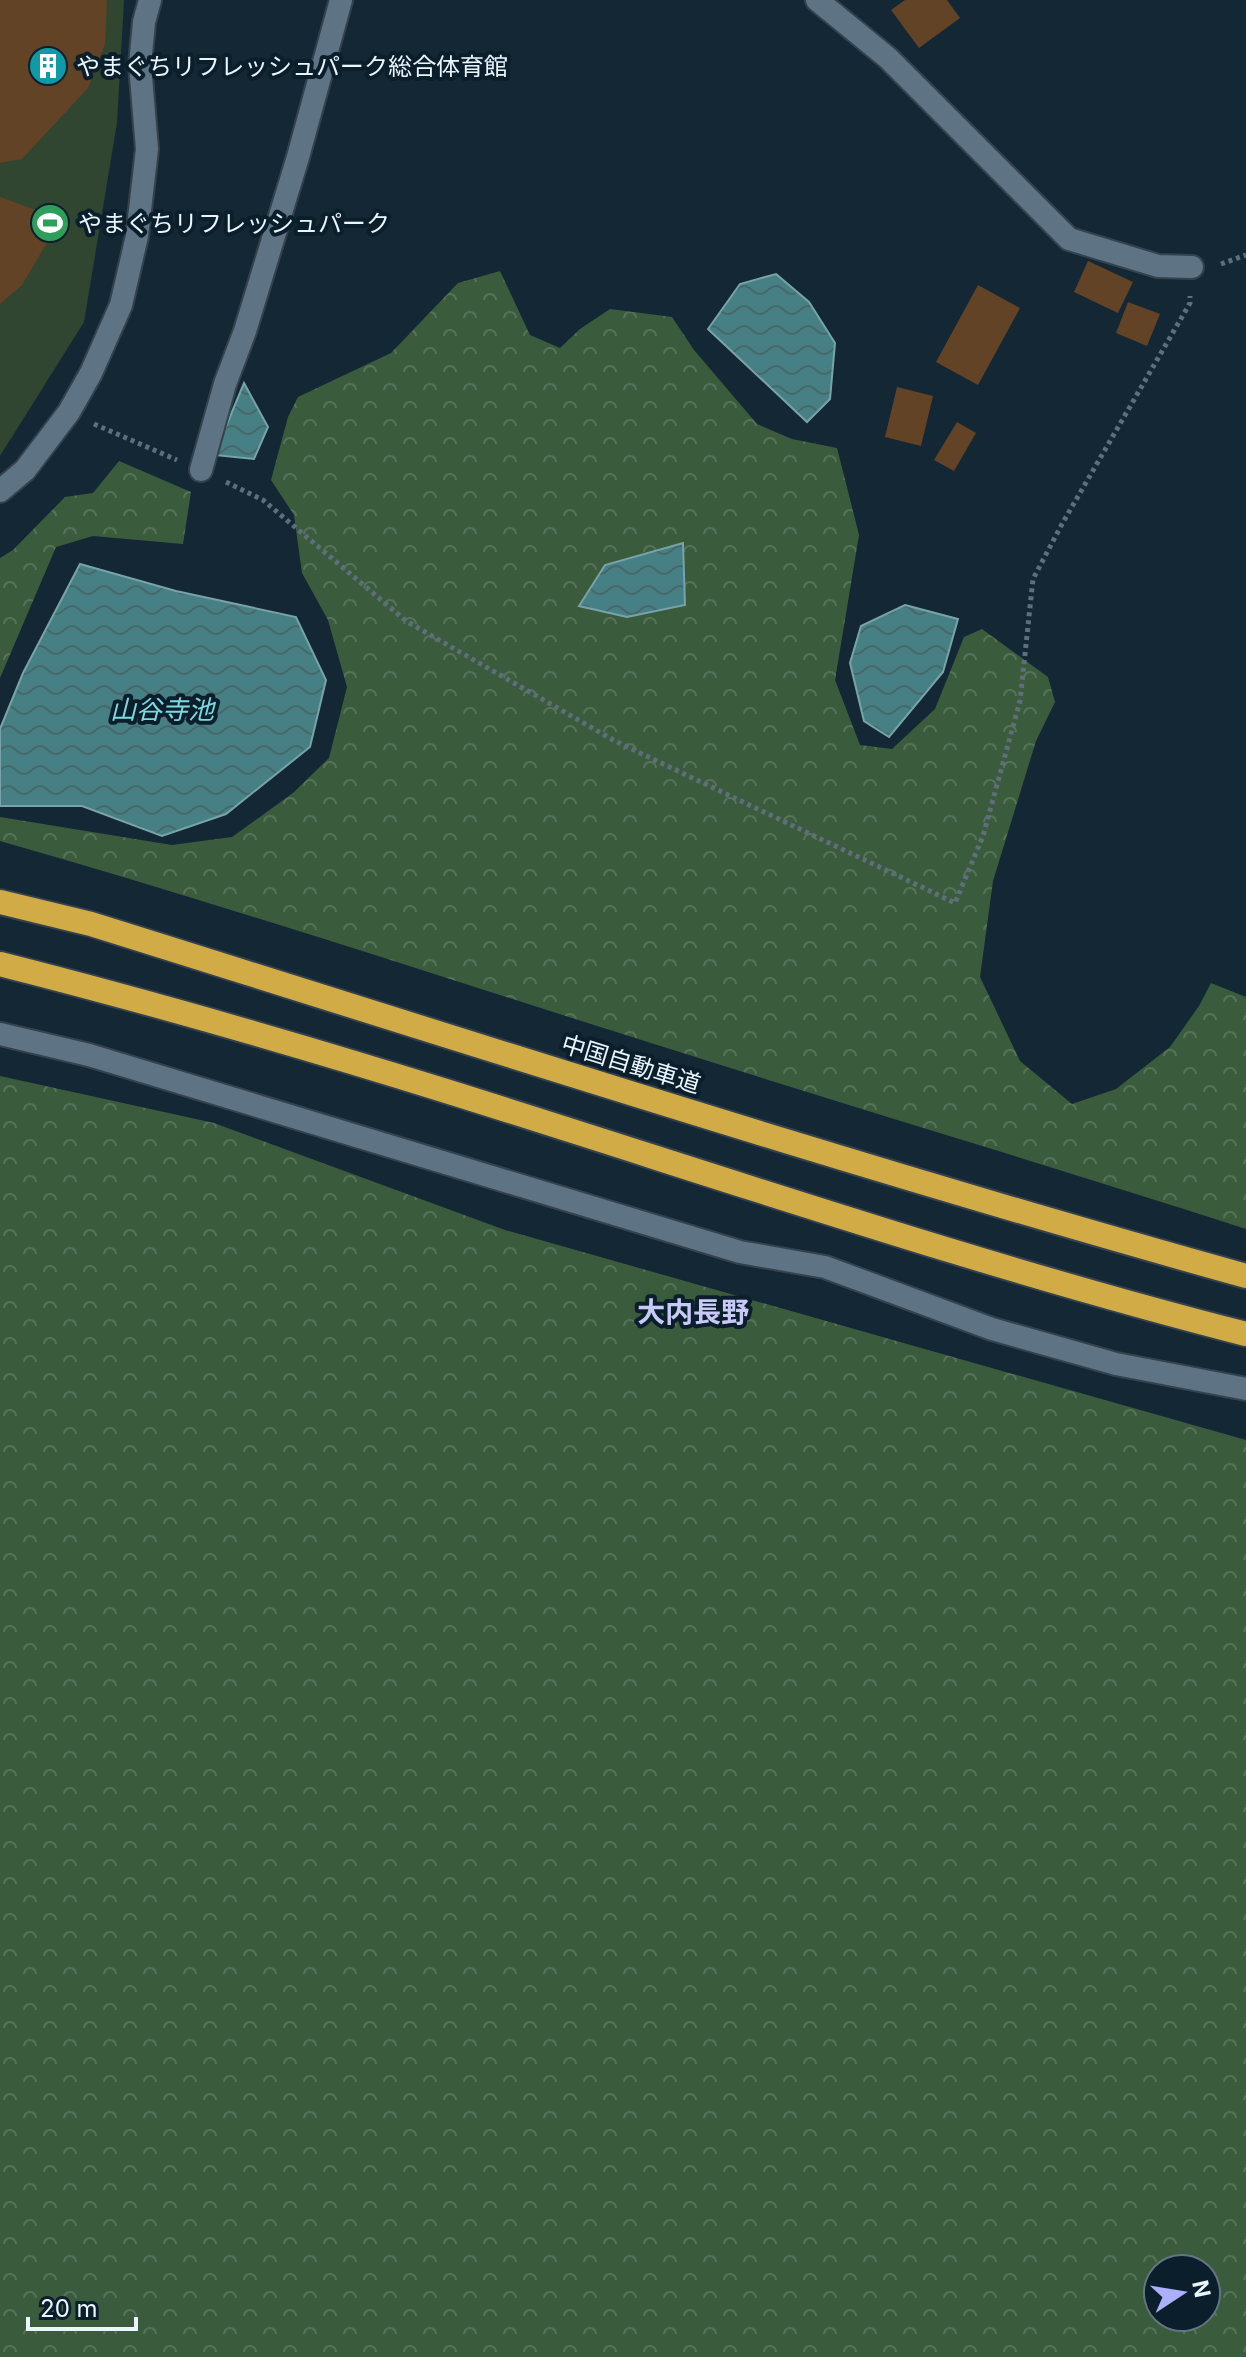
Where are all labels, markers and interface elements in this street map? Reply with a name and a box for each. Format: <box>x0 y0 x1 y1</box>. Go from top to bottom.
building icon: やまぐちリフレッシュパーク総合体育館 <box>27 45 69 87</box>
place label: やまぐちリフレッシュパーク総合体育館 <box>76 52 508 81</box>
sports icon: やまぐちリフレッシュパーク <box>29 202 71 244</box>
place label: やまぐちリフレッシュパーク <box>78 209 390 238</box>
water label: 山谷寺池 <box>110 694 217 725</box>
street label: 中国自動車道 <box>558 1029 704 1099</box>
district label: 大内長野 <box>637 1295 749 1329</box>
north arrow <box>1142 2253 1222 2333</box>
text: N <box>1187 2278 1216 2300</box>
scale bar <box>28 2281 136 2331</box>
text: 20 m <box>40 2294 98 2323</box>

